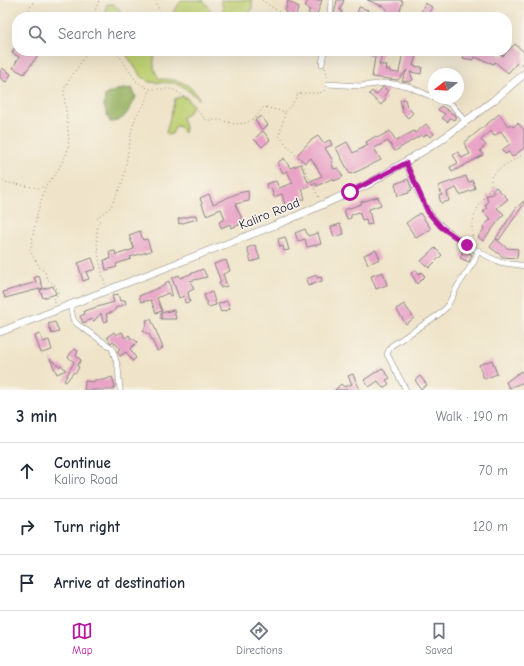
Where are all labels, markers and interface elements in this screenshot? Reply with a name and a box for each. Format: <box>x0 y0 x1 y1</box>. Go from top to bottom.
search box <box>12 12 512 56</box>
icon: search <box>26 23 48 45</box>
text: Search here <box>58 25 136 43</box>
north arrow <box>428 68 464 104</box>
route start <box>341 183 359 201</box>
street label: Kaliro Road <box>237 195 302 232</box>
route end <box>458 236 476 254</box>
text: 3 min <box>16 407 57 426</box>
text: Walk · 190 m <box>436 409 508 424</box>
text: Continue <box>54 454 111 472</box>
icon: ahead <box>16 460 38 482</box>
text: 70 m <box>479 463 508 478</box>
text: Kaliro Road <box>54 472 118 487</box>
icon: right <box>16 516 38 538</box>
text: Turn right <box>54 518 120 536</box>
text: 120 m <box>473 519 508 534</box>
icon: arrive <box>16 572 38 594</box>
text: Arrive at destination <box>54 574 185 592</box>
tab: Map <box>71 620 93 657</box>
tab: Directions <box>236 620 283 657</box>
tab: Saved <box>425 620 453 657</box>

